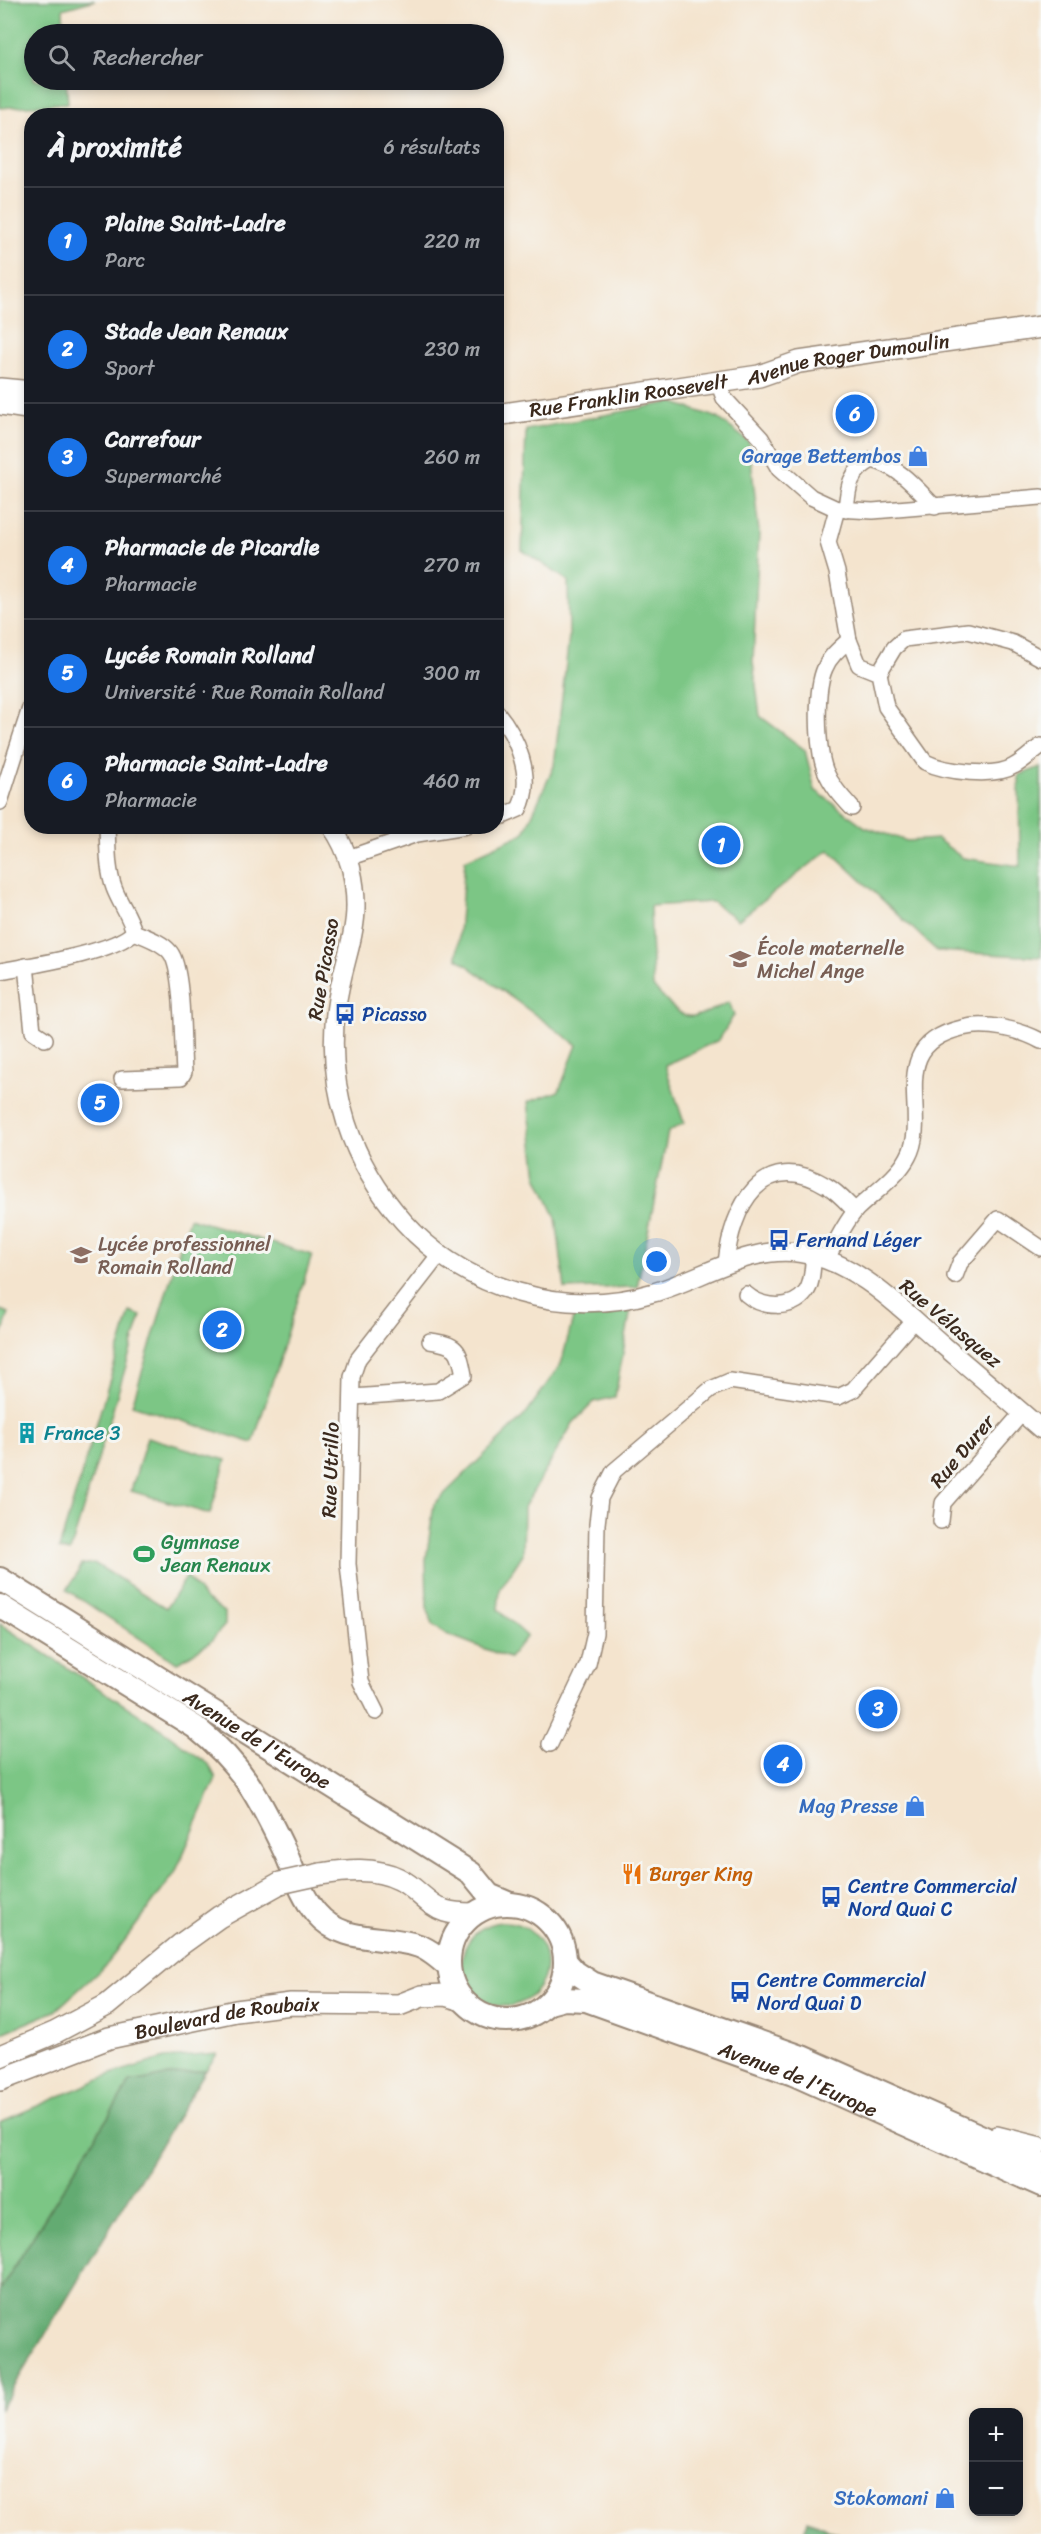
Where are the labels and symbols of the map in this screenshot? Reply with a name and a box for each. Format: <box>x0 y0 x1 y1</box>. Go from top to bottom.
street label: Avenue Roger Dumoulin <box>744 323 952 396</box>
street label: Rue Franklin Roosevelt <box>527 364 731 428</box>
pin: 6 <box>836 392 874 436</box>
place label: Garage Bettembos <box>741 439 902 474</box>
shop icon: Garage Bettembos <box>906 444 930 468</box>
pin: 1 <box>702 822 740 868</box>
street label: Rue Picasso <box>297 915 350 1023</box>
place label: École maternelle Michel Ange <box>757 931 905 989</box>
school or university icon: École maternelle Michel Ange <box>728 947 752 971</box>
place label: Picasso <box>362 997 427 1032</box>
bus stop icon: Picasso <box>333 1002 357 1026</box>
pin: 5 <box>80 1080 120 1126</box>
place label: Fernand Léger <box>796 1223 922 1258</box>
place label: Lycée professionnel Romain Rolland <box>98 1227 272 1285</box>
bus stop icon: Fernand Léger <box>767 1228 791 1252</box>
school or university icon: Lycée professionnel Romain Rolland <box>69 1243 93 1267</box>
your location <box>642 1247 671 1276</box>
street label: Rue Vélasquez <box>891 1270 1010 1378</box>
pin: 2 <box>202 1308 242 1352</box>
street label: Rue Durer <box>921 1405 1005 1496</box>
place label: France 3 <box>44 1416 120 1451</box>
building icon: France 3 <box>15 1421 39 1445</box>
street label: Rue Utrillo <box>311 1422 350 1518</box>
place label: Gymnase Jean Renaux <box>160 1525 271 1583</box>
sports icon: Gymnase Jean Renaux <box>132 1542 156 1566</box>
street label: Avenue de l'Europe <box>175 1680 338 1799</box>
pin: 3 <box>858 1686 898 1732</box>
pin: 4 <box>764 1742 802 1786</box>
place label: Mag Presse <box>799 1789 898 1824</box>
shop icon: Mag Presse <box>903 1794 927 1818</box>
place label: Burger King <box>649 1857 753 1892</box>
restaurant icon: Burger King <box>620 1862 644 1886</box>
place label: Centre Commercial Nord Quai C <box>848 1869 1018 1927</box>
bus stop icon: Centre Commercial Nord Quai C <box>819 1885 843 1909</box>
place label: Centre Commercial Nord Quai D <box>757 1963 927 2021</box>
bus stop icon: Centre Commercial Nord Quai D <box>728 1980 752 2004</box>
street label: Boulevard de Roubaix <box>131 1987 321 2050</box>
street label: Avenue de l'Europe <box>713 2031 883 2128</box>
place label: Stokomani <box>834 2481 929 2516</box>
shop icon: Stokomani <box>933 2486 957 2510</box>

